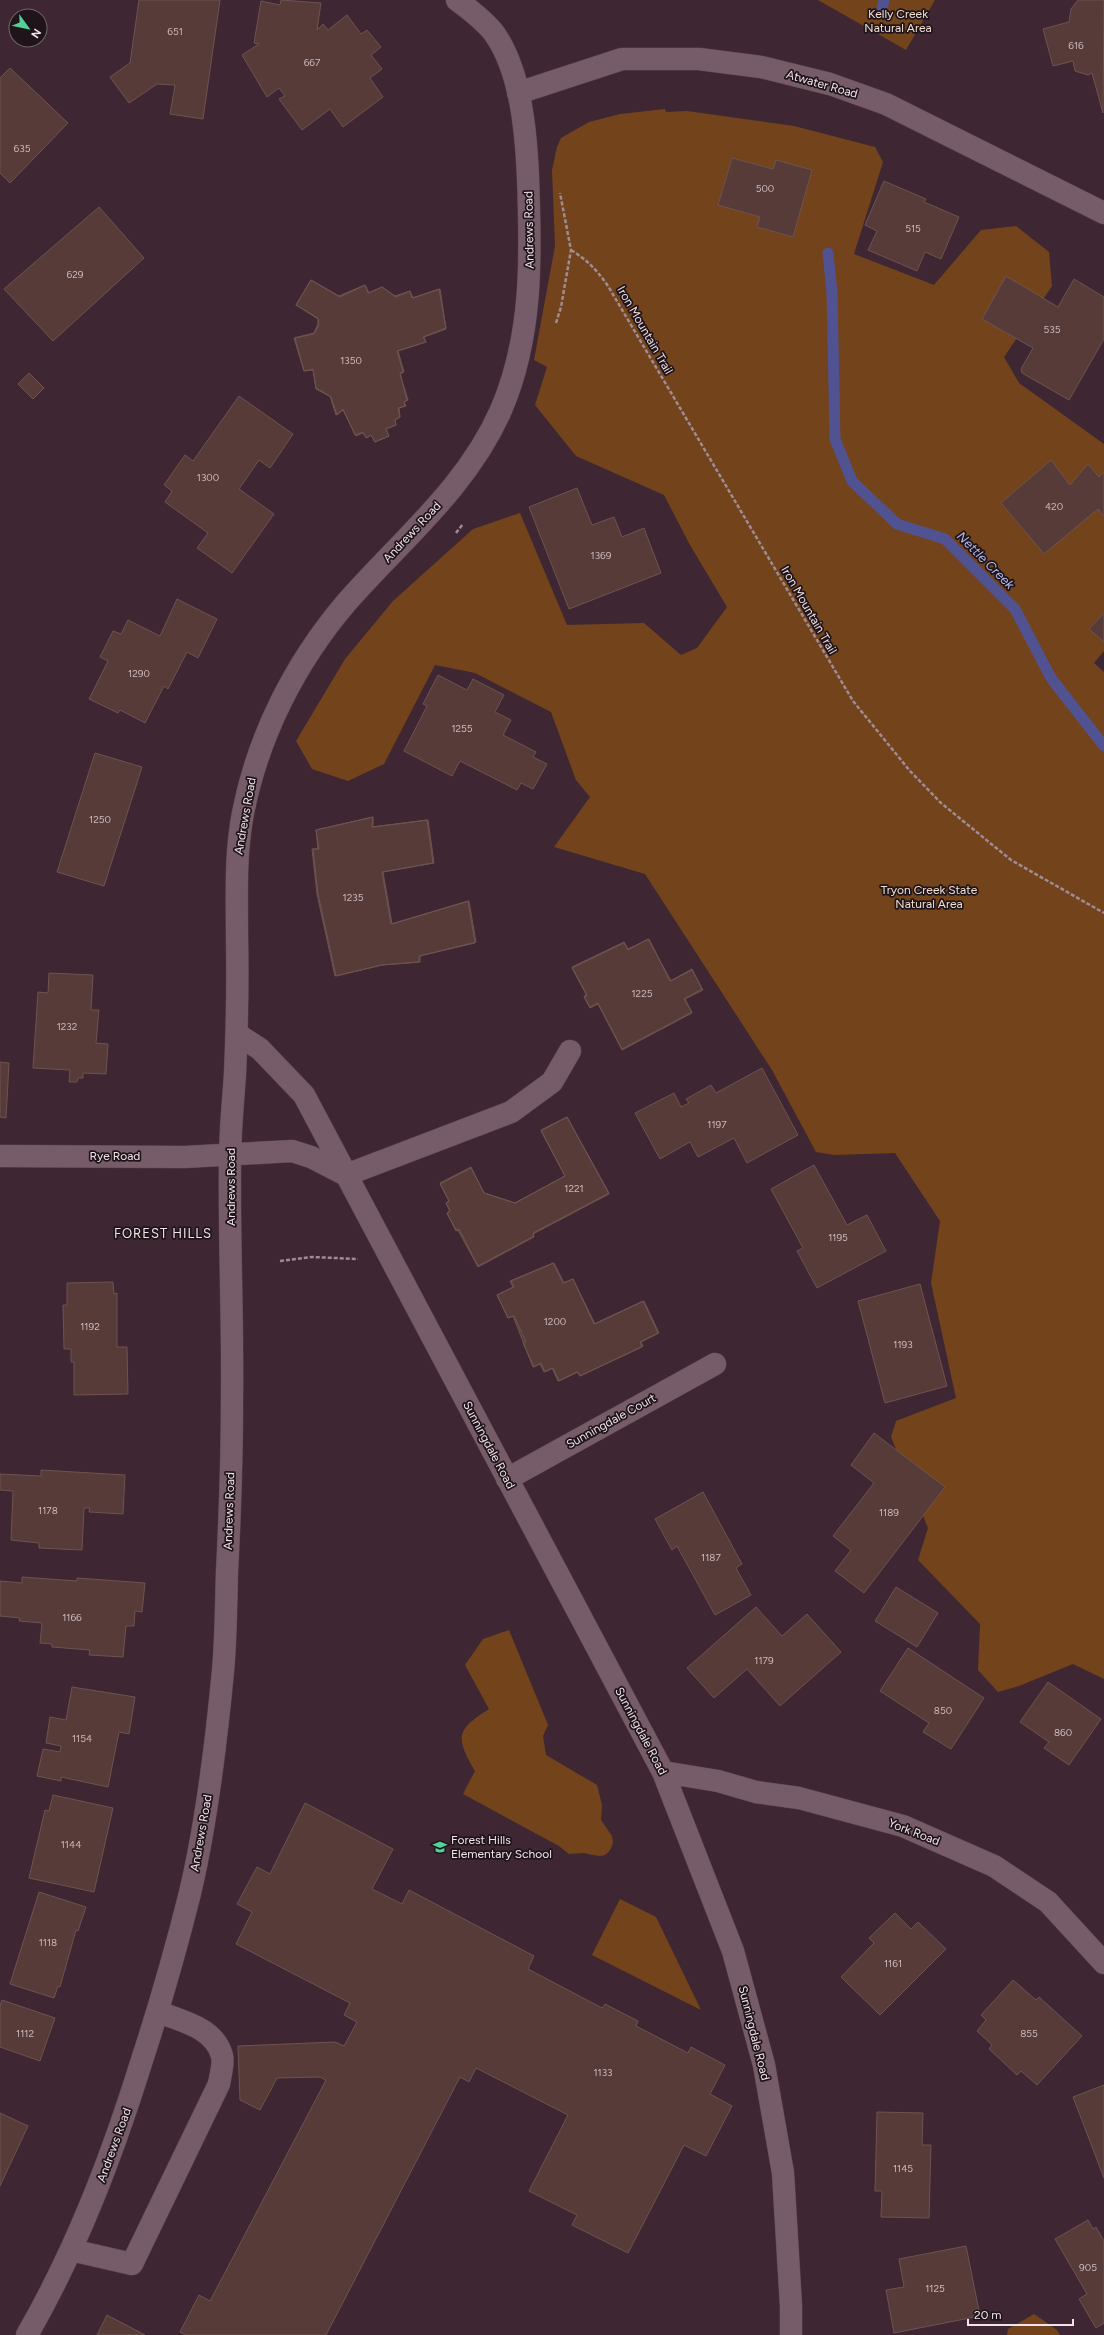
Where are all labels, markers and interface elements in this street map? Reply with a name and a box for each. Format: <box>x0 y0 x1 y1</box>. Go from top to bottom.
park label: Kelly Creek Natural Area <box>864 7 932 35</box>
north arrow <box>8 8 48 48</box>
house number: 651 <box>167 25 183 38</box>
text: N <box>28 26 44 40</box>
house number: 616 <box>1068 39 1084 52</box>
house number: 667 <box>304 56 321 69</box>
street label: Atwater Road <box>785 67 859 101</box>
house number: 635 <box>14 142 31 155</box>
house number: 500 <box>756 182 774 195</box>
street label: Andrews Road <box>521 191 537 269</box>
house number: 515 <box>905 222 921 235</box>
house number: 629 <box>67 268 84 281</box>
street label: Iron Mountain Trail <box>614 284 676 376</box>
house number: 535 <box>1044 323 1061 336</box>
house number: 1350 <box>340 354 362 367</box>
house number: 1300 <box>197 471 219 484</box>
street label: Andrews Road <box>380 499 444 565</box>
house number: 420 <box>1045 500 1063 513</box>
water label: Nettle Creek <box>954 529 1018 593</box>
house number: 1369 <box>591 549 612 562</box>
street label: Iron Mountain Trail <box>778 564 840 656</box>
house number: 1290 <box>128 667 150 680</box>
house number: 1255 <box>451 722 473 735</box>
street label: Andrews Road <box>231 776 259 856</box>
house number: 1250 <box>89 813 111 826</box>
park label: Tryon Creek State Natural Area <box>881 883 978 911</box>
house number: 1235 <box>343 891 364 904</box>
house number: 1225 <box>631 987 653 1000</box>
house number: 1232 <box>57 1020 77 1033</box>
house number: 1197 <box>707 1118 727 1131</box>
street label: Andrews Road <box>224 1148 238 1226</box>
street label: Rye Road <box>90 1149 140 1163</box>
house number: 1221 <box>564 1182 584 1195</box>
district label: FOREST HILLS <box>114 1226 212 1241</box>
house number: 1195 <box>828 1231 848 1244</box>
house number: 1200 <box>544 1315 566 1328</box>
house number: 1192 <box>80 1320 100 1333</box>
house number: 1193 <box>893 1338 913 1351</box>
street label: Sunningdale Court <box>564 1390 659 1451</box>
street label: Sunningdale Road <box>460 1399 518 1491</box>
street label: Andrews Road <box>221 1472 237 1550</box>
house number: 1178 <box>38 1504 58 1517</box>
house number: 1189 <box>879 1506 899 1519</box>
house number: 1187 <box>701 1551 722 1564</box>
house number: 1166 <box>62 1611 82 1624</box>
house number: 1179 <box>754 1654 774 1667</box>
street label: Sunningdale Road <box>612 1685 670 1777</box>
house number: 850 <box>934 1704 952 1717</box>
house number: 860 <box>1054 1726 1072 1739</box>
house number: 1154 <box>72 1732 92 1745</box>
street label: Andrews Road <box>187 1793 215 1873</box>
street label: York Road <box>886 1816 942 1848</box>
place label: Forest Hills Elementary School <box>451 1833 552 1861</box>
house number: 1144 <box>61 1838 81 1851</box>
school or university icon: Forest Hills Elementary School <box>432 1839 448 1855</box>
house number: 1118 <box>39 1936 57 1949</box>
house number: 1161 <box>884 1957 902 1970</box>
street label: Sunningdale Road <box>735 1984 773 2082</box>
house number: 1112 <box>16 2027 34 2040</box>
house number: 855 <box>1020 2027 1038 2040</box>
house number: 1133 <box>593 2066 613 2079</box>
street label: Andrews Road <box>94 2106 134 2184</box>
house number: 1145 <box>893 2162 913 2175</box>
house number: 905 <box>1079 2261 1097 2274</box>
house number: 1125 <box>925 2282 945 2295</box>
scale bar <box>968 2301 1073 2327</box>
text: 20 m <box>974 2308 1002 2322</box>

